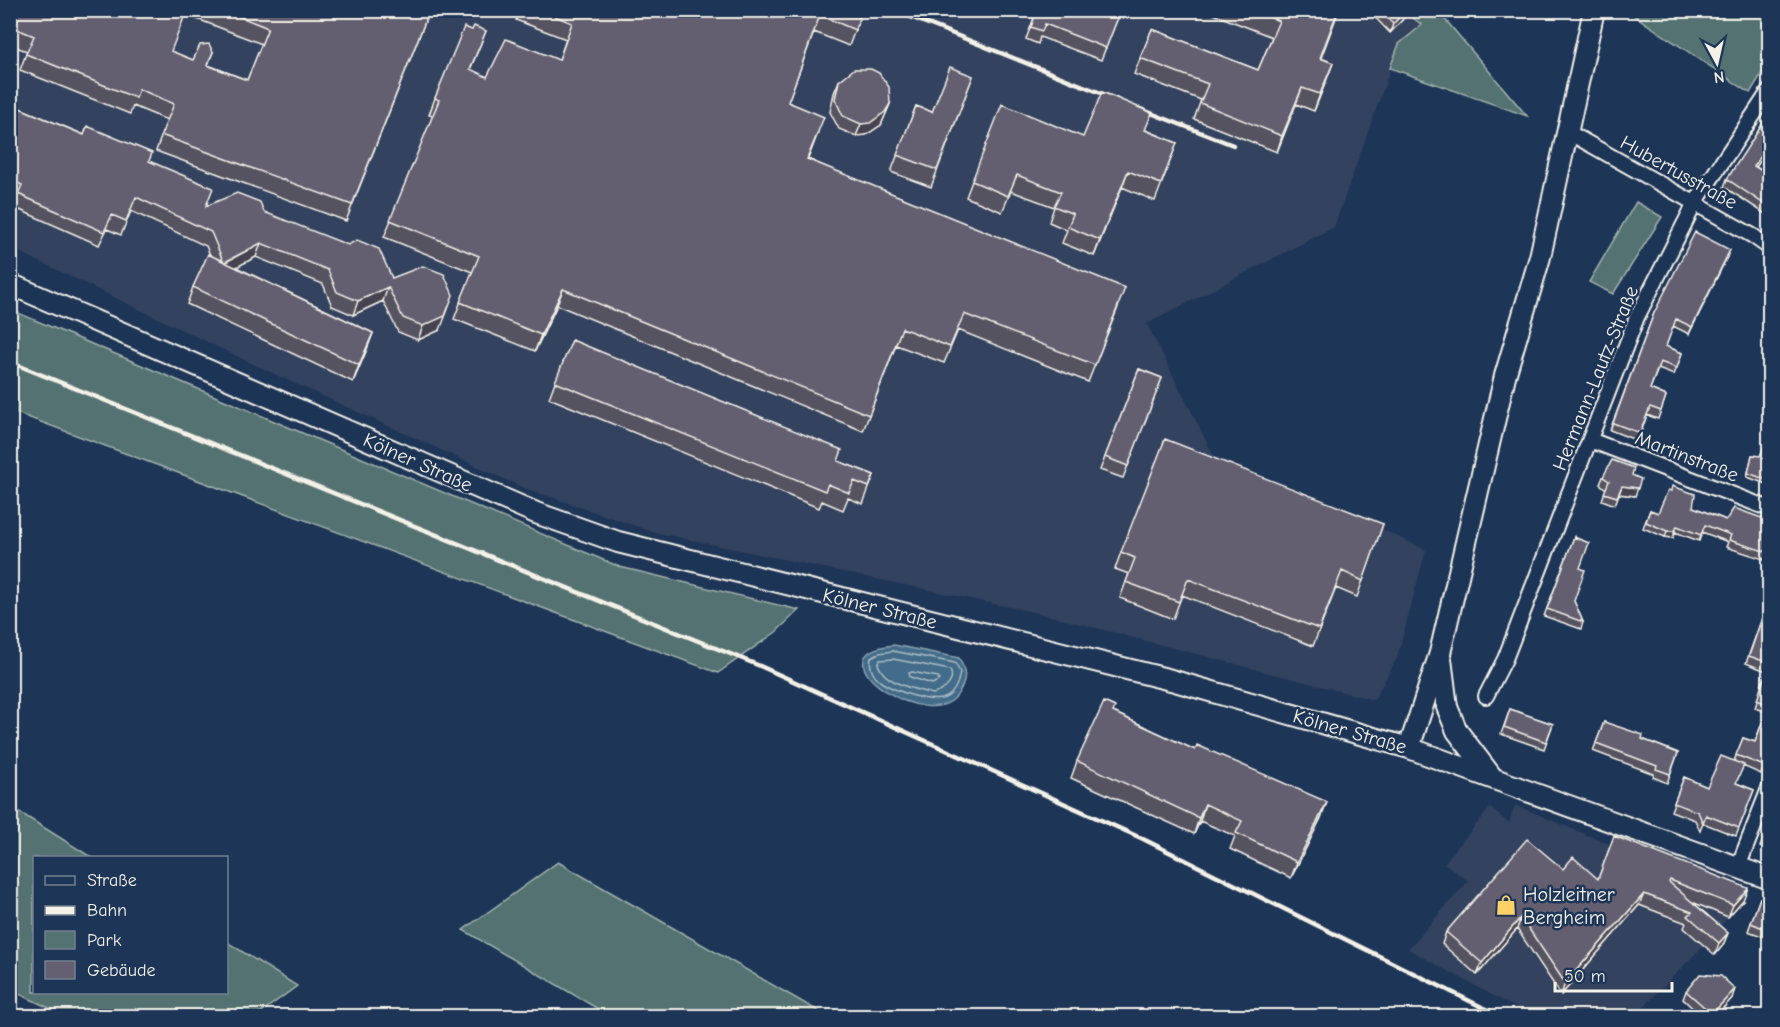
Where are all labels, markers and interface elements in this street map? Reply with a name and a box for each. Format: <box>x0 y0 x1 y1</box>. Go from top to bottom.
north arrow <box>1687 33 1747 93</box>
text: N <box>1713 67 1725 87</box>
street label: Hubertusstraße <box>1616 131 1741 214</box>
street label: Hermann-Lautz-Straße <box>1548 282 1643 474</box>
street label: Martinstraße <box>1632 426 1742 487</box>
street label: Kölner Straße <box>360 428 476 497</box>
street label: Kölner Straße <box>820 583 939 634</box>
street label: Kölner Straße <box>1290 704 1409 759</box>
legend <box>33 856 228 994</box>
text: Straße <box>87 870 137 891</box>
place label: Holzleitner Bergheim <box>1523 883 1615 929</box>
shop icon: Holzleitner Bergheim <box>1494 893 1518 917</box>
text: Bahn <box>87 900 127 921</box>
text: Park <box>87 930 122 951</box>
scale bar <box>1555 955 1672 993</box>
text: Gebäude <box>87 960 156 981</box>
text: 50 m <box>1564 966 1606 987</box>

